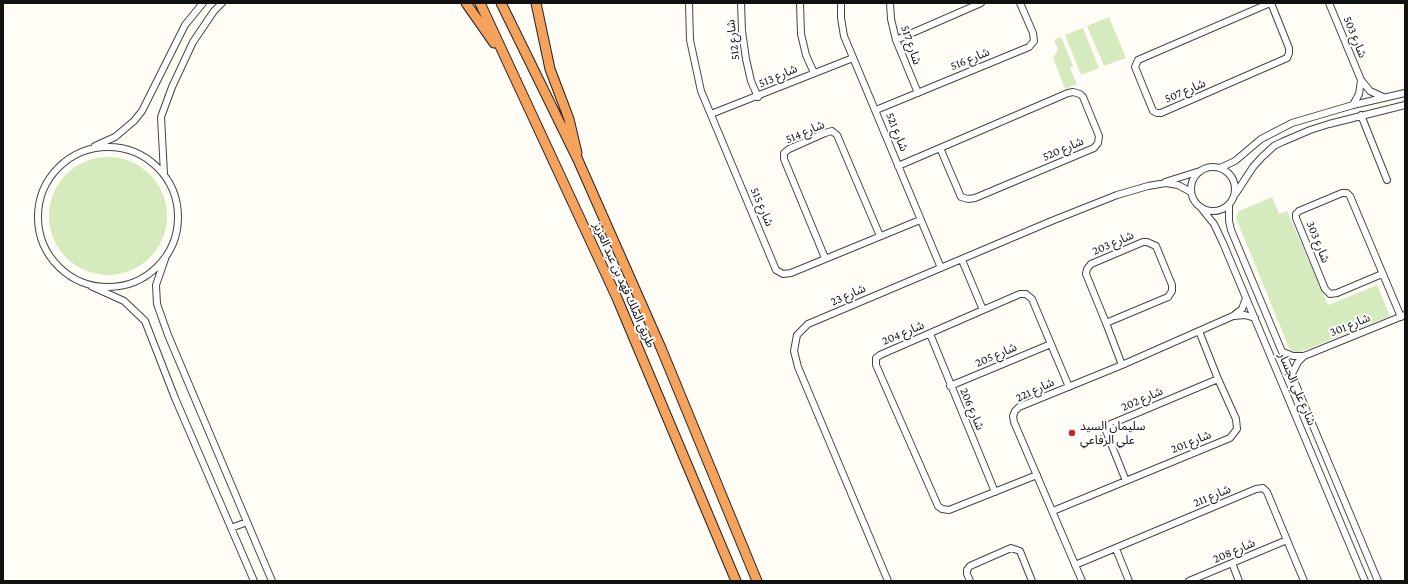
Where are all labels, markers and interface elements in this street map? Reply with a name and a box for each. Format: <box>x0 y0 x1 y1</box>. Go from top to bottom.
street label: شارع 503 <box>1340 14 1370 60</box>
street label: شارع 512 <box>723 19 743 61</box>
street label: شارع 517 <box>898 23 924 67</box>
street label: شارع 516 <box>948 45 992 73</box>
street label: شارع 513 <box>756 61 800 91</box>
street label: شارع 507 <box>1162 76 1208 106</box>
street label: شارع 521 <box>883 110 911 154</box>
street label: شارع 514 <box>783 117 827 147</box>
street label: شارع 520 <box>1040 134 1086 164</box>
street label: شارع 515 <box>747 185 777 229</box>
street label: شارع 303 <box>1303 219 1333 265</box>
street label: طريق الملك فهد بن عبد العزيز <box>590 220 658 350</box>
street label: شارع 203 <box>1090 228 1136 258</box>
street label: شارع 23 <box>828 281 868 309</box>
street label: شارع 301 <box>1328 310 1372 340</box>
street label: شارع 204 <box>880 318 926 348</box>
street label: شارع 205 <box>973 340 1019 370</box>
street label: شارع علي الجسار <box>1275 350 1319 428</box>
street label: شارع 221 <box>1013 375 1057 405</box>
street label: شارع 202 <box>1119 384 1165 414</box>
street label: شارع 206 <box>957 386 987 432</box>
place label: سليمان السيد علي الرفاعي <box>1080 419 1145 447</box>
street label: شارع 201 <box>1169 427 1213 457</box>
marker: سليمان السيد علي الرفاعي <box>1067 428 1077 438</box>
street label: شارع 211 <box>1191 482 1233 510</box>
street label: شارع 208 <box>1211 536 1257 566</box>

